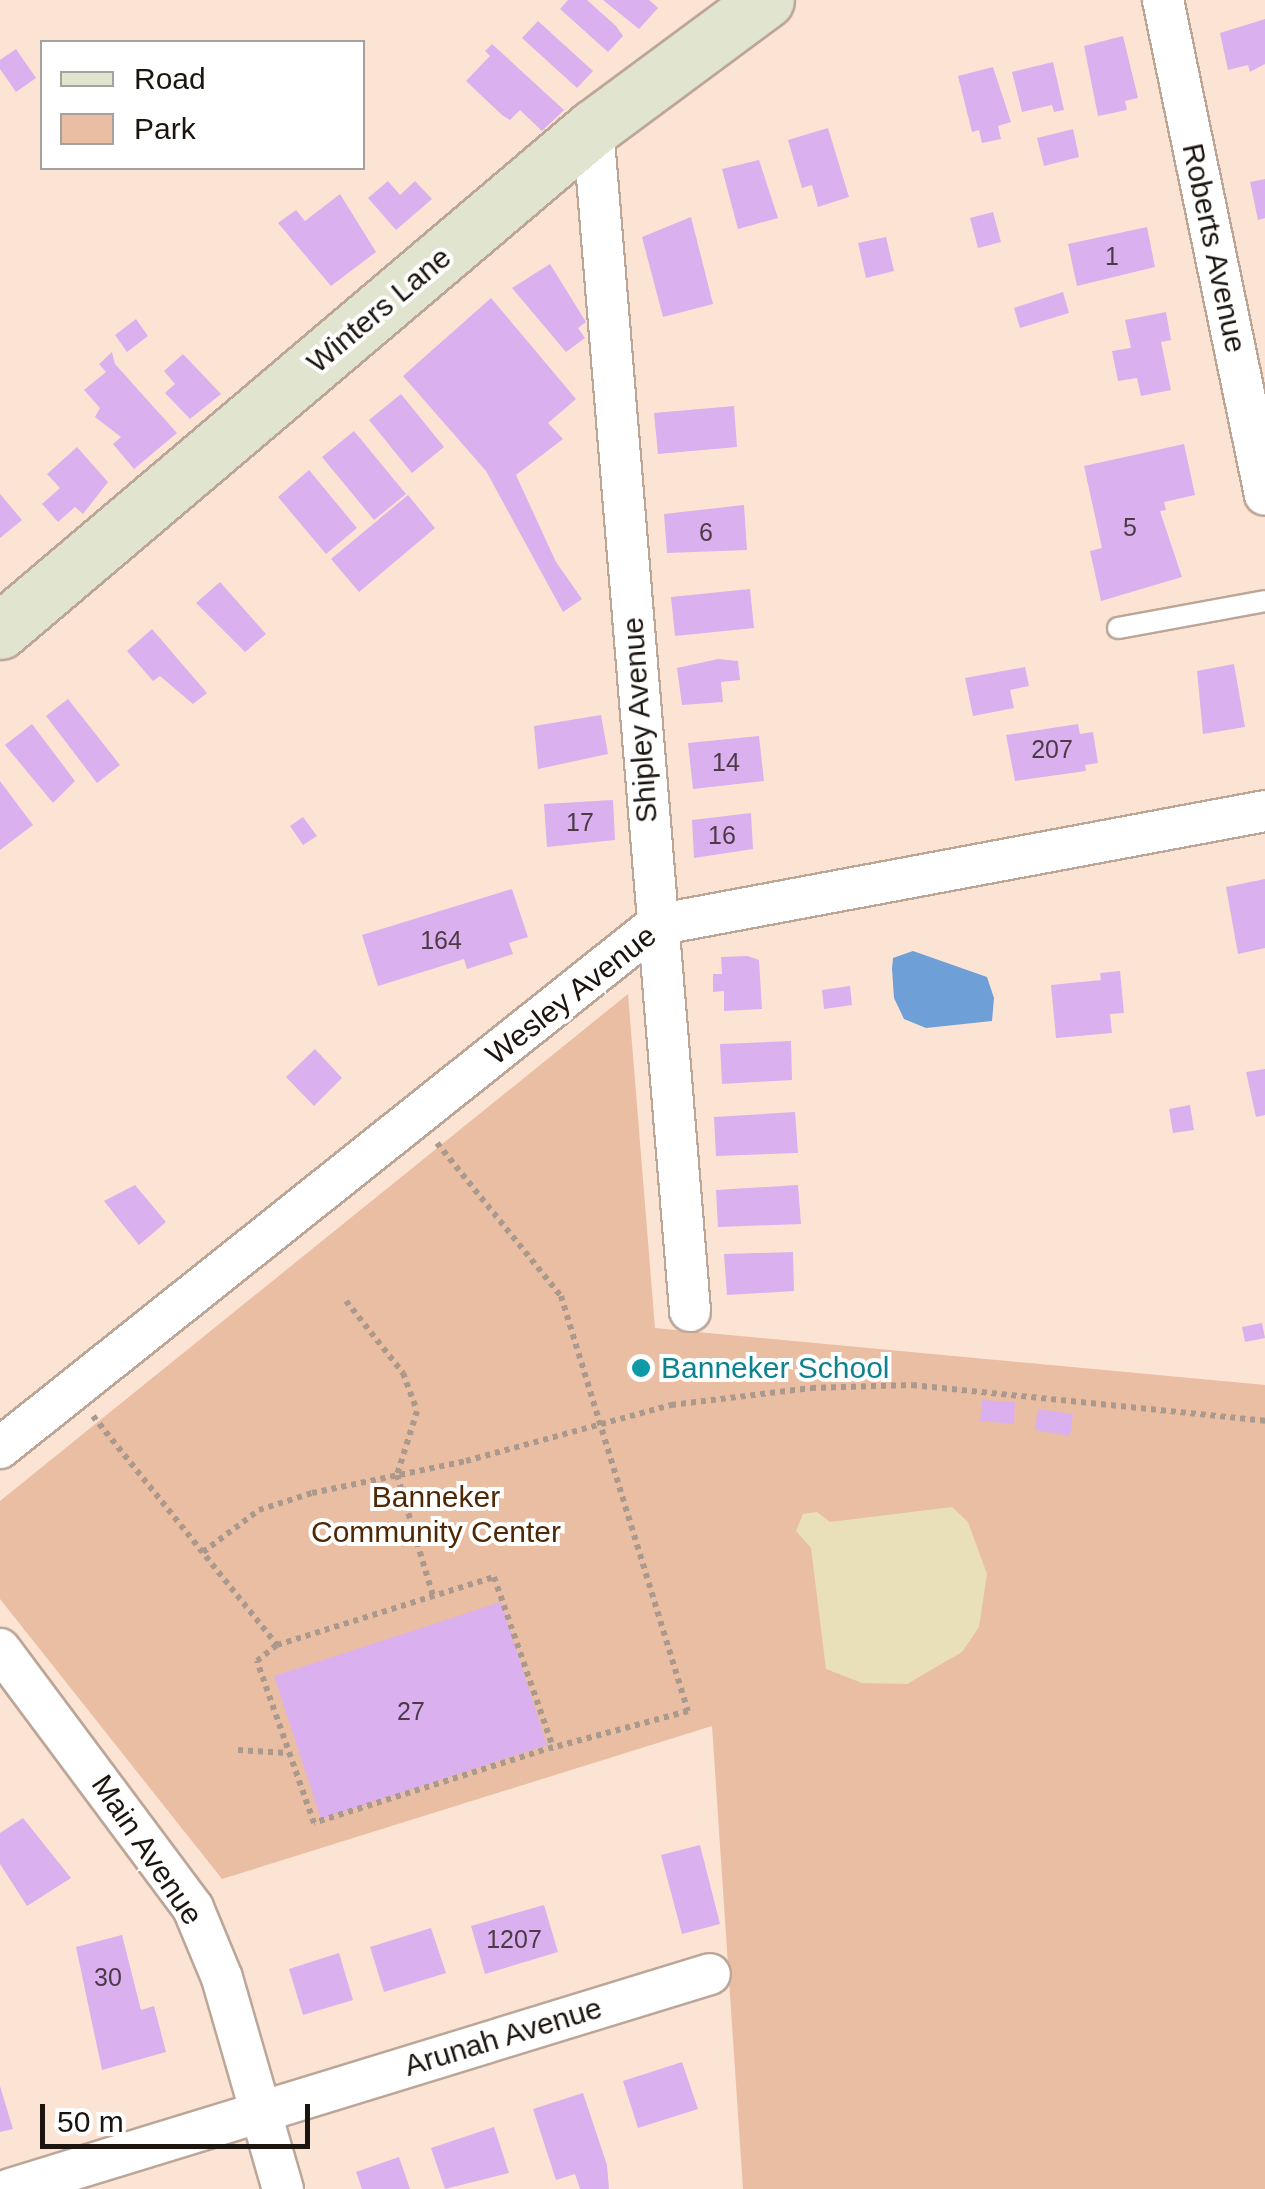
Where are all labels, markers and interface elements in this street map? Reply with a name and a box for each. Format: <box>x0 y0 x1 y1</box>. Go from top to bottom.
legend <box>40 40 365 170</box>
text: Road <box>134 62 206 95</box>
text: Park <box>134 112 196 145</box>
street label: Roberts Avenue <box>1174 139 1254 357</box>
street label: Winters Lane <box>300 239 458 381</box>
house number: 1 <box>1105 241 1119 271</box>
house number: 5 <box>1123 512 1137 542</box>
house number: 6 <box>699 517 713 547</box>
street label: Shipley Avenue <box>615 615 665 825</box>
house number: 207 <box>1031 734 1073 764</box>
house number: 14 <box>712 747 740 777</box>
house number: 17 <box>566 807 594 837</box>
house number: 16 <box>708 820 736 850</box>
street label: Wesley Avenue <box>478 917 664 1073</box>
house number: 164 <box>420 925 462 955</box>
place label: Banneker School <box>661 1350 889 1386</box>
marker: Banneker School <box>630 1357 652 1379</box>
park label: Banneker Community Center <box>311 1479 561 1550</box>
house number: 27 <box>397 1696 425 1726</box>
street label: Main Avenue <box>83 1768 211 1932</box>
house number: 1207 <box>486 1924 542 1954</box>
house number: 30 <box>94 1962 122 1992</box>
street label: Arunah Avenue <box>399 1990 607 2084</box>
scale bar <box>45 2084 315 2146</box>
text: 50 m <box>57 2105 124 2138</box>

